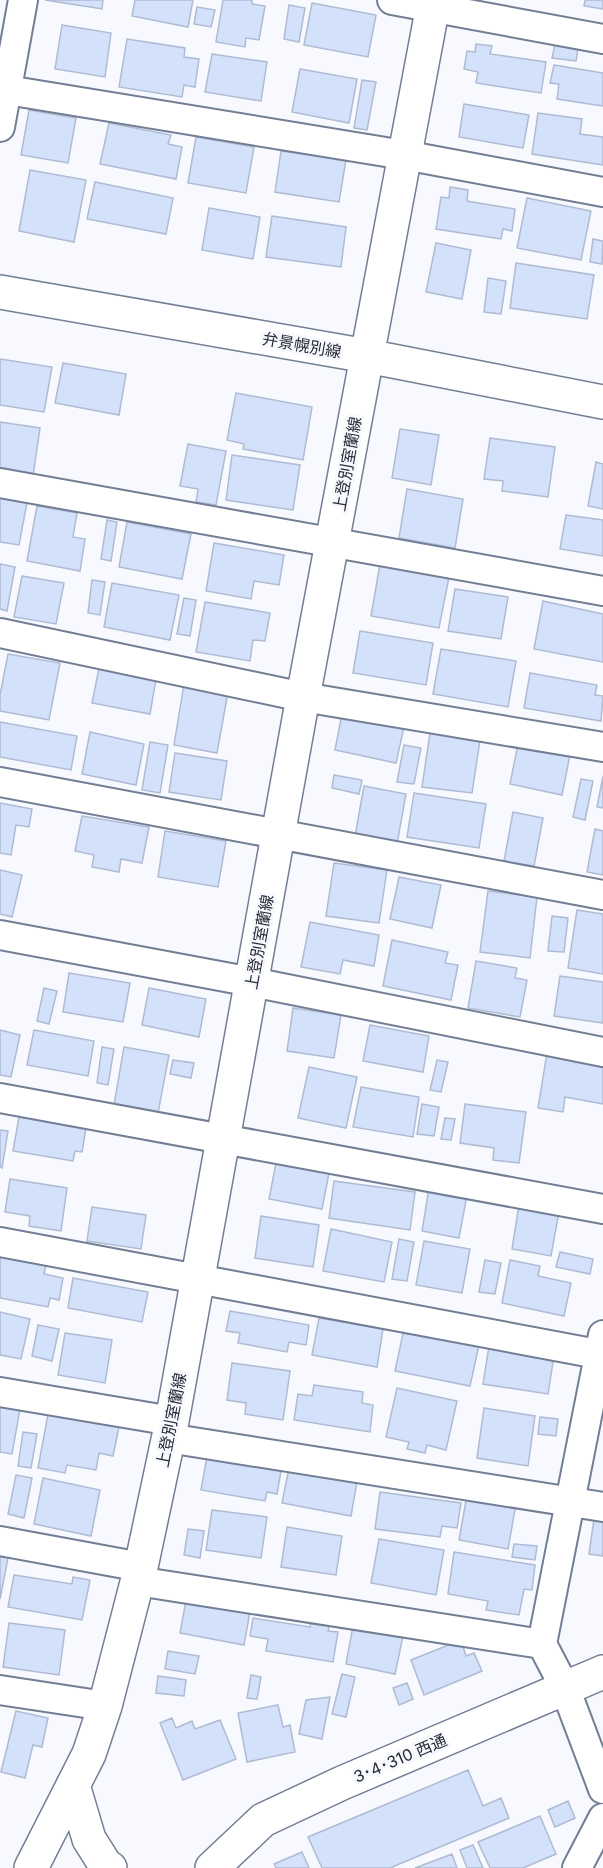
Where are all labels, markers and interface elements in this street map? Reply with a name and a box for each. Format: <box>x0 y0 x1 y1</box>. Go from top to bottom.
street label: 弁景幌別線 <box>261 328 343 362</box>
street label: 上登別室蘭線 <box>329 415 365 513</box>
street label: 上登別室蘭線 <box>241 893 277 991</box>
street label: 上登別室蘭線 <box>152 1371 190 1469</box>
street label: 3･4･310 西通 <box>350 1729 450 1787</box>

